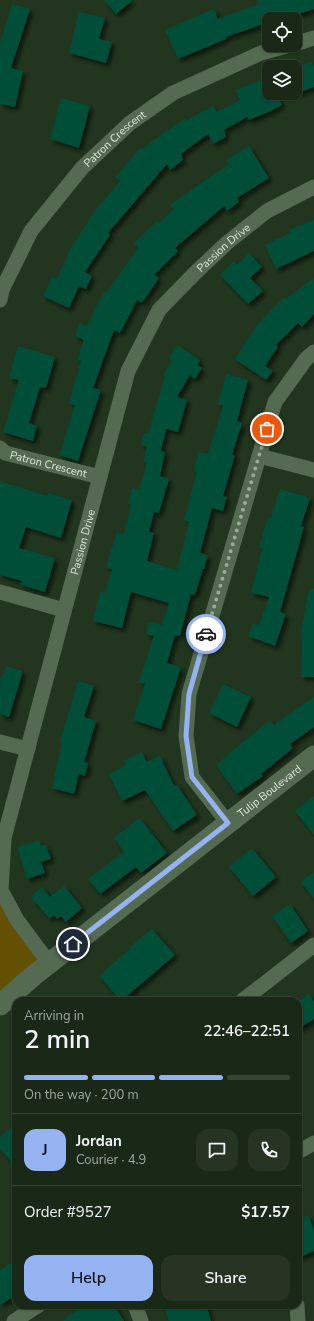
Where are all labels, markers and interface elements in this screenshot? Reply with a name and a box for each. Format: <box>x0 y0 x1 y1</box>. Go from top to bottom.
map controls <box>262 12 302 100</box>
button: locate <box>262 12 302 52</box>
button: layers <box>262 60 302 100</box>
street label: Patron Crescent <box>81 107 149 171</box>
street label: Passion Drive <box>194 220 254 276</box>
pin <box>250 412 284 446</box>
icon: bag <box>256 418 278 440</box>
street label: Patron Crescent <box>8 448 89 481</box>
street label: Passion Drive <box>67 508 99 576</box>
courier <box>186 614 226 654</box>
icon: car <box>195 623 217 645</box>
street label: Tulip Boulevard <box>234 762 305 821</box>
pin <box>56 927 90 961</box>
icon: home <box>62 933 84 955</box>
text: Arriving in <box>24 1007 84 1025</box>
text: 22:46–22:51 <box>203 1021 290 1041</box>
text: 2 min <box>24 1022 90 1057</box>
text: On the way · 200 m <box>24 1086 139 1104</box>
button: chat <box>196 1129 238 1171</box>
button: phone <box>248 1129 290 1171</box>
text: Jordan <box>76 1131 122 1151</box>
text: J <box>42 1140 48 1160</box>
text: Courier · 4.9 <box>76 1151 146 1169</box>
text: Order #9527 <box>24 1202 112 1222</box>
text: $17.57 <box>241 1202 290 1222</box>
button: Help <box>24 1255 153 1301</box>
button: Share <box>161 1255 290 1301</box>

